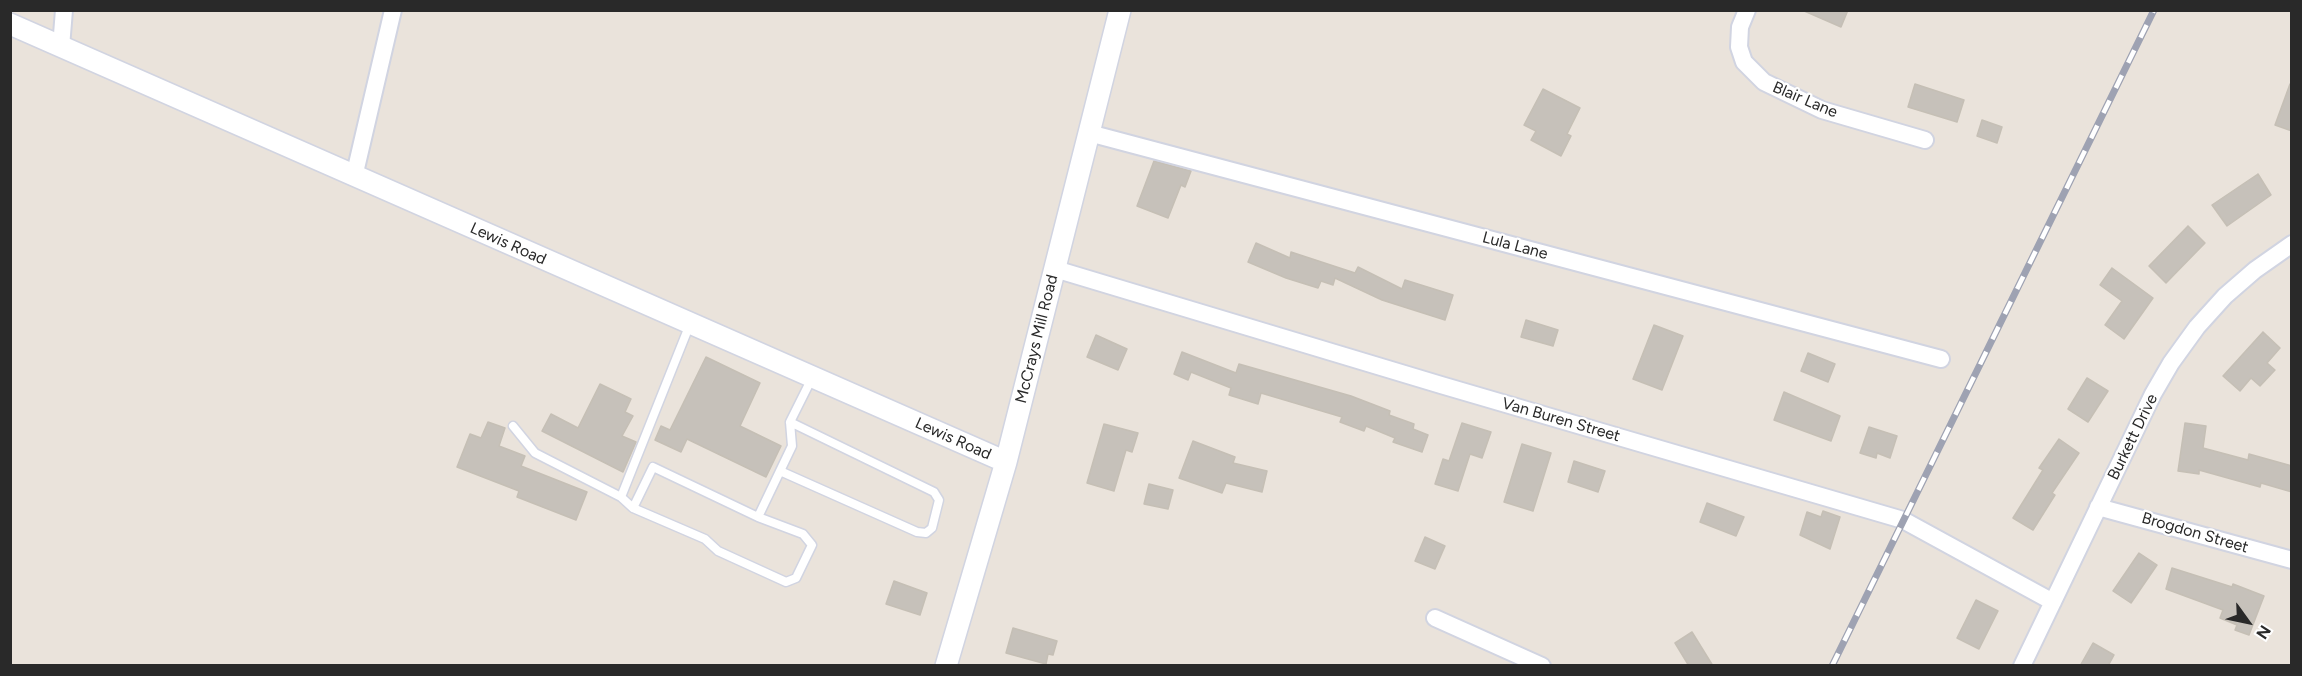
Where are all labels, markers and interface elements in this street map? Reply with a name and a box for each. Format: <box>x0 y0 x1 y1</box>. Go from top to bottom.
street label: Blair Lane <box>1770 78 1840 122</box>
street label: Lewis Road <box>467 219 549 269</box>
street label: Lula Lane <box>1480 228 1550 264</box>
street label: McCrays Mill Road <box>1012 273 1062 405</box>
street label: Burkett Drive <box>2104 391 2162 483</box>
street label: Van Buren Street <box>1500 394 1622 446</box>
street label: Lewis Road <box>912 414 994 464</box>
street label: Brogdon Street <box>2139 509 2251 557</box>
north arrow <box>2218 592 2278 652</box>
text: N <box>2252 622 2275 642</box>

